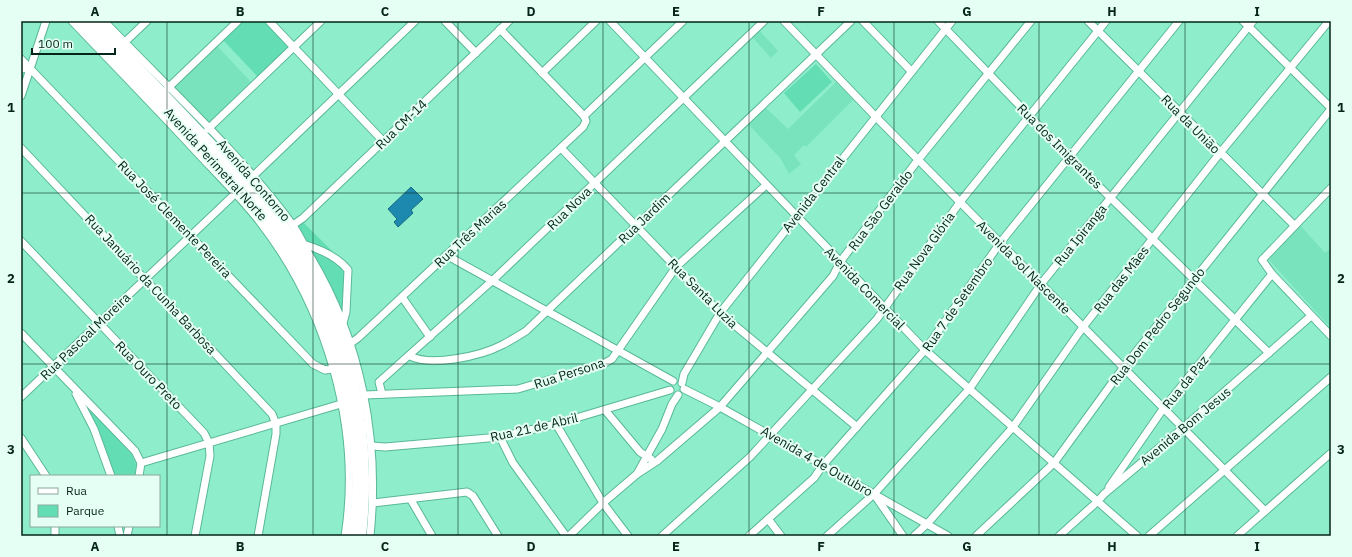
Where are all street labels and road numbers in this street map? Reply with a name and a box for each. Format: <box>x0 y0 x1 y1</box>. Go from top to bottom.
street label: Rua da União <box>1157 91 1224 158</box>
street label: Rua CM-14 <box>372 95 431 153</box>
street label: Rua dos Imigrantes <box>1013 100 1106 193</box>
street label: Avenida Perimetral Norte <box>160 104 271 225</box>
street label: Avenida Contorno <box>213 136 294 225</box>
street label: Avenida Central <box>778 152 849 236</box>
street label: Rua José Clemente Pereira <box>114 157 235 282</box>
street label: Rua São Geraldo <box>844 167 916 254</box>
street label: Rua Nova <box>544 183 595 234</box>
street label: Rua Jardim <box>615 189 674 247</box>
street label: Rua Três Marias <box>431 196 510 271</box>
street label: Rua Ipiranga <box>1050 201 1110 270</box>
street label: Rua Nova Glória <box>890 209 959 294</box>
street label: Rua Januário da Cunha Barbosa <box>81 211 220 358</box>
street label: Avenida Sol Nascente <box>973 217 1074 318</box>
street label: Rua das Mães <box>1090 242 1153 316</box>
street label: Avenida Comercial <box>821 243 909 334</box>
street label: Rua 7 de Setembro <box>918 254 996 355</box>
street label: Rua Santa Luzia <box>664 255 741 332</box>
street label: Rua Dom Pedro Segundo <box>1106 264 1209 389</box>
street label: Rua Pascoal Moreira <box>37 289 134 384</box>
street label: Rua Ouro Preto <box>112 338 186 413</box>
street label: Rua da Paz <box>1159 352 1212 413</box>
street label: Rua Persona <box>532 354 607 393</box>
street label: Avenida Bom Jesus <box>1136 383 1234 469</box>
street label: Rua 21 de Abril <box>489 409 580 446</box>
street label: Avenida 4 de Outubro <box>758 422 876 500</box>

